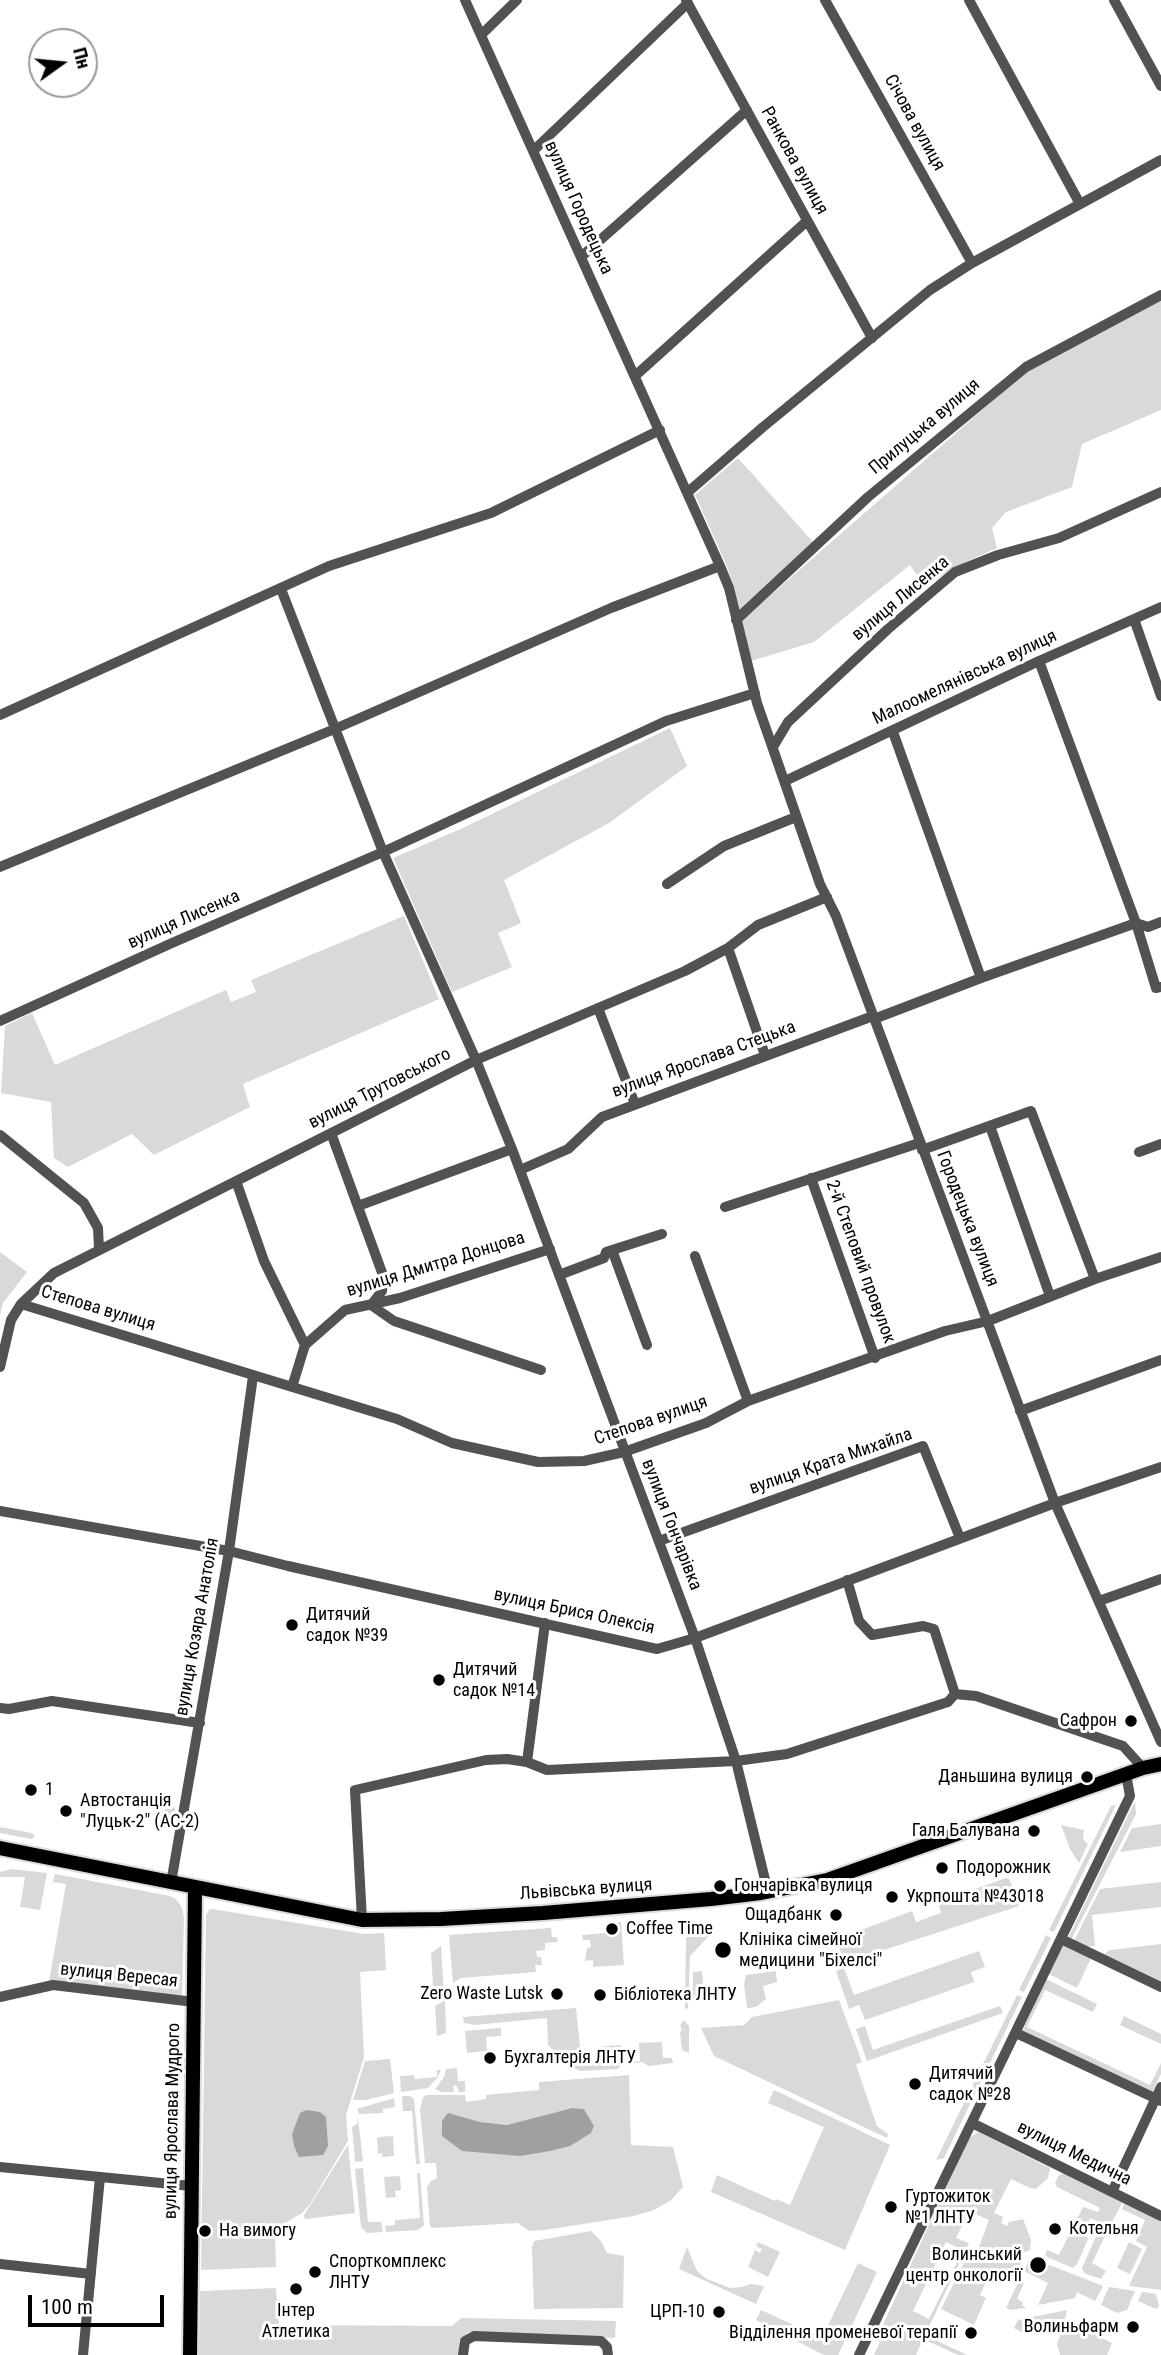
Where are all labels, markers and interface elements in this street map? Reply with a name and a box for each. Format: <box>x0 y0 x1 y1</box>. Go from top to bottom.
north arrow <box>28 28 98 98</box>
text: Пн <box>68 45 96 71</box>
street label: Січова вулиця <box>879 71 949 175</box>
street label: Ранкова вулиця <box>756 103 832 219</box>
street label: вулиця Городецька <box>539 138 617 278</box>
street label: Прилуцька вулиця <box>865 374 985 480</box>
street label: вулиця Лисенка <box>848 552 954 646</box>
street label: Малоомелянівська вулиця <box>869 626 1061 730</box>
street label: вулиця Лисенка <box>125 886 243 954</box>
street label: вулиця Ярослава Стецька <box>609 1017 799 1103</box>
street label: вулиця Трутовського <box>305 1044 455 1134</box>
street label: Городецька вулиця <box>931 1148 1003 1290</box>
street label: 2-й Степовий провулок <box>820 1177 900 1347</box>
street label: вулиця Дмитра Донцова <box>344 1228 528 1302</box>
street label: Степова вулиця <box>38 1281 158 1337</box>
street label: Степова вулиця <box>592 1392 710 1450</box>
street label: вулиця Крата Михайла <box>747 1424 915 1500</box>
street label: вулиця Гончарівка <box>636 1456 706 1594</box>
street label: вулиця Козяра Анатолія <box>172 1536 224 1718</box>
street label: вулиця Брися Олексія <box>492 1584 656 1640</box>
place label: Дитячий садок №39 <box>306 1604 388 1646</box>
marker: Дитячий садок №39 <box>284 1617 300 1633</box>
place label: Дитячий садок №14 <box>453 1659 535 1702</box>
marker: Дитячий садок №14 <box>431 1672 447 1688</box>
place label: Сафрон <box>1060 1710 1117 1732</box>
marker: Сафрон <box>1123 1713 1139 1729</box>
place label: Даньшина вулиця <box>938 1766 1073 1788</box>
marker: Даньшина вулиця <box>1079 1769 1095 1785</box>
place label: 1 <box>45 1779 54 1801</box>
marker: 1 <box>23 1782 39 1798</box>
place label: Автостанція "Луцьк-2" (АС-2) <box>80 1790 200 1832</box>
marker: Автостанція "Луцьк-2" (АС-2) <box>58 1803 74 1819</box>
place label: Галя Балувана <box>912 1820 1020 1842</box>
marker: Галя Балувана <box>1026 1823 1042 1839</box>
place label: Подорожник <box>956 1857 1051 1879</box>
marker: Подорожник <box>934 1860 950 1876</box>
street label: Львівська вулиця <box>519 1875 653 1905</box>
place label: Гончарівка вулиця <box>734 1875 873 1897</box>
marker: Гончарівка вулиця <box>712 1878 728 1894</box>
place label: Укрпошта №43018 <box>906 1886 1044 1908</box>
marker: Укрпошта №43018 <box>884 1889 900 1905</box>
place label: Ощадбанк <box>745 1904 822 1926</box>
marker: Ощадбанк <box>828 1907 844 1923</box>
place label: Coffee Time <box>626 1918 713 1940</box>
marker: Coffee Time <box>604 1921 620 1937</box>
place label: Клініка сімейної медицини "Біхелсі" <box>739 1929 882 1972</box>
marker: Клініка сімейної медицини "Біхелсі" <box>713 1940 733 1960</box>
street label: вулиця Вересая <box>59 1959 179 1993</box>
place label: Zero Waste Lutsk <box>420 1983 543 2005</box>
place label: Бібліотека ЛНТУ <box>614 1984 737 2006</box>
marker: Zero Waste Lutsk <box>549 1986 565 2002</box>
marker: Бібліотека ЛНТУ <box>592 1987 608 2003</box>
street label: вулиця Ярослава Мудрого <box>160 2023 186 2219</box>
place label: Бухгалтерія ЛНТУ <box>504 2047 636 2069</box>
marker: Бухгалтерія ЛНТУ <box>482 2050 498 2066</box>
place label: Дитячий садок №28 <box>929 2063 1011 2106</box>
marker: Дитячий садок №28 <box>907 2076 923 2092</box>
street label: вулиця Медична <box>1014 2117 1134 2191</box>
place label: Гуртожиток №1 ЛНТУ <box>905 2186 990 2228</box>
marker: Гуртожиток №1 ЛНТУ <box>883 2199 899 2215</box>
place label: Котельня <box>1069 2218 1139 2240</box>
place label: На вимогу <box>219 2220 296 2242</box>
marker: Котельня <box>1047 2221 1063 2237</box>
marker: На вимогу <box>197 2223 213 2239</box>
place label: Волинський центр онкології <box>905 2244 1022 2286</box>
place label: Спорткомплекс ЛНТУ <box>329 2251 446 2294</box>
marker: Волинський центр онкології <box>1028 2255 1048 2275</box>
marker: Спорткомплекс ЛНТУ <box>307 2264 323 2280</box>
marker: Інтер Атлетика <box>288 2281 304 2297</box>
scale bar <box>32 2282 168 2326</box>
text: 100 m <box>41 2295 93 2319</box>
place label: Інтер Атлетика <box>262 2300 330 2342</box>
place label: ЦРП-10 <box>650 2301 705 2323</box>
marker: ЦРП-10 <box>711 2304 727 2320</box>
place label: Волиньфарм <box>1024 2316 1119 2338</box>
marker: Волиньфарм <box>1125 2319 1141 2335</box>
place label: Відділення променевої терапії <box>729 2322 957 2344</box>
marker: Відділення променевої терапії <box>963 2325 979 2341</box>

